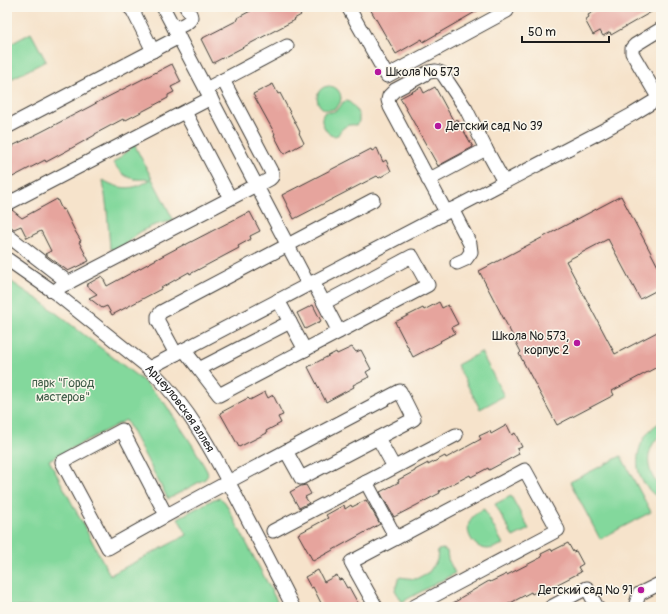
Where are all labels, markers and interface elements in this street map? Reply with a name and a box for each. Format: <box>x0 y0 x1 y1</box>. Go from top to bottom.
scale bar <box>522 18 609 44</box>
text: 50 m <box>528 25 556 40</box>
place label: Школа № 573 <box>386 65 460 80</box>
marker: Школа № 573 <box>373 67 383 77</box>
place label: Детский сад № 39 <box>445 119 543 134</box>
marker: Детский сад № 39 <box>433 121 443 131</box>
place label: Школа № 573, корпус 2 <box>492 329 569 358</box>
marker: Школа № 573, корпус 2 <box>572 338 582 348</box>
street label: Арцеуловская аллея <box>142 361 218 455</box>
park label: парк "Город мастеров" <box>32 376 95 405</box>
place label: Детский сад № 91 <box>537 583 633 598</box>
marker: Детский сад № 91 <box>636 585 646 595</box>

